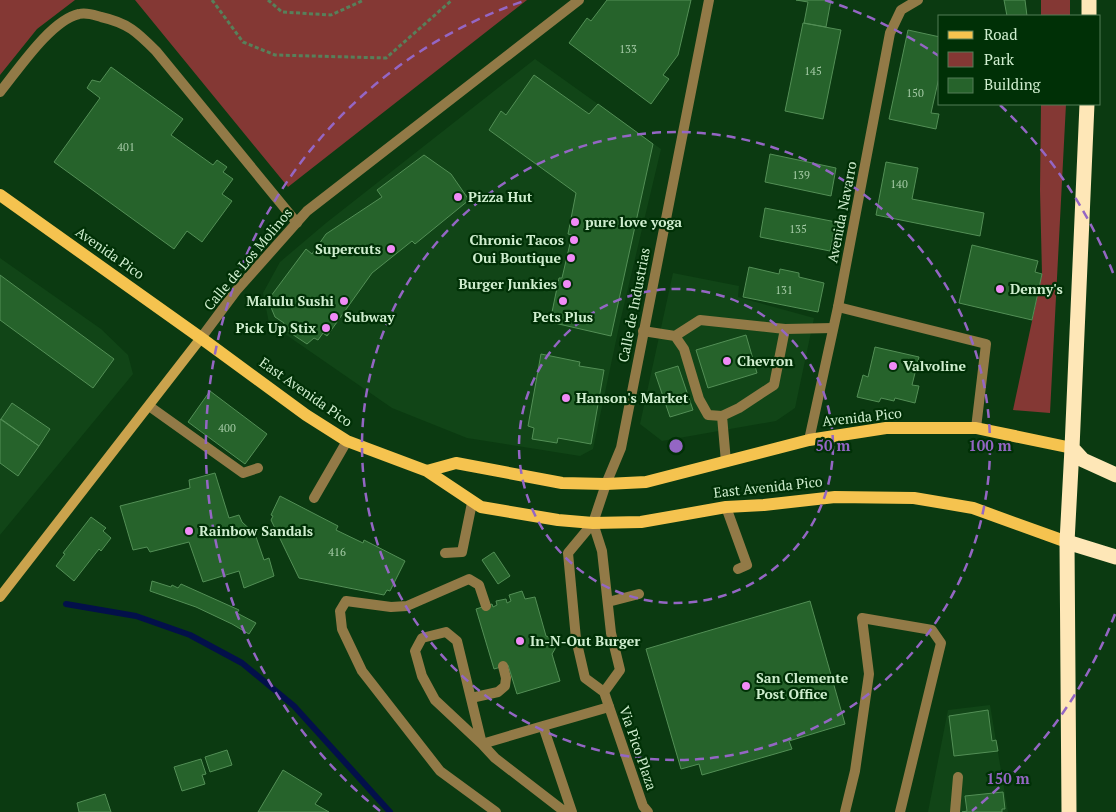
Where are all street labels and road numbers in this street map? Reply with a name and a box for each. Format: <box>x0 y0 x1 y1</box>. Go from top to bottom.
street label: Avenida Navarro <box>822 159 861 264</box>
street label: Calle de Los Molinos <box>199 203 296 314</box>
street label: Avenida Pico <box>72 222 149 283</box>
street label: Calle de Industrias <box>613 246 654 364</box>
street label: East Avenida Pico <box>256 352 357 431</box>
street label: Avenida Pico <box>821 403 903 430</box>
street label: East Avenida Pico <box>713 471 824 502</box>
street label: Via Pico Plaza <box>615 703 662 792</box>

